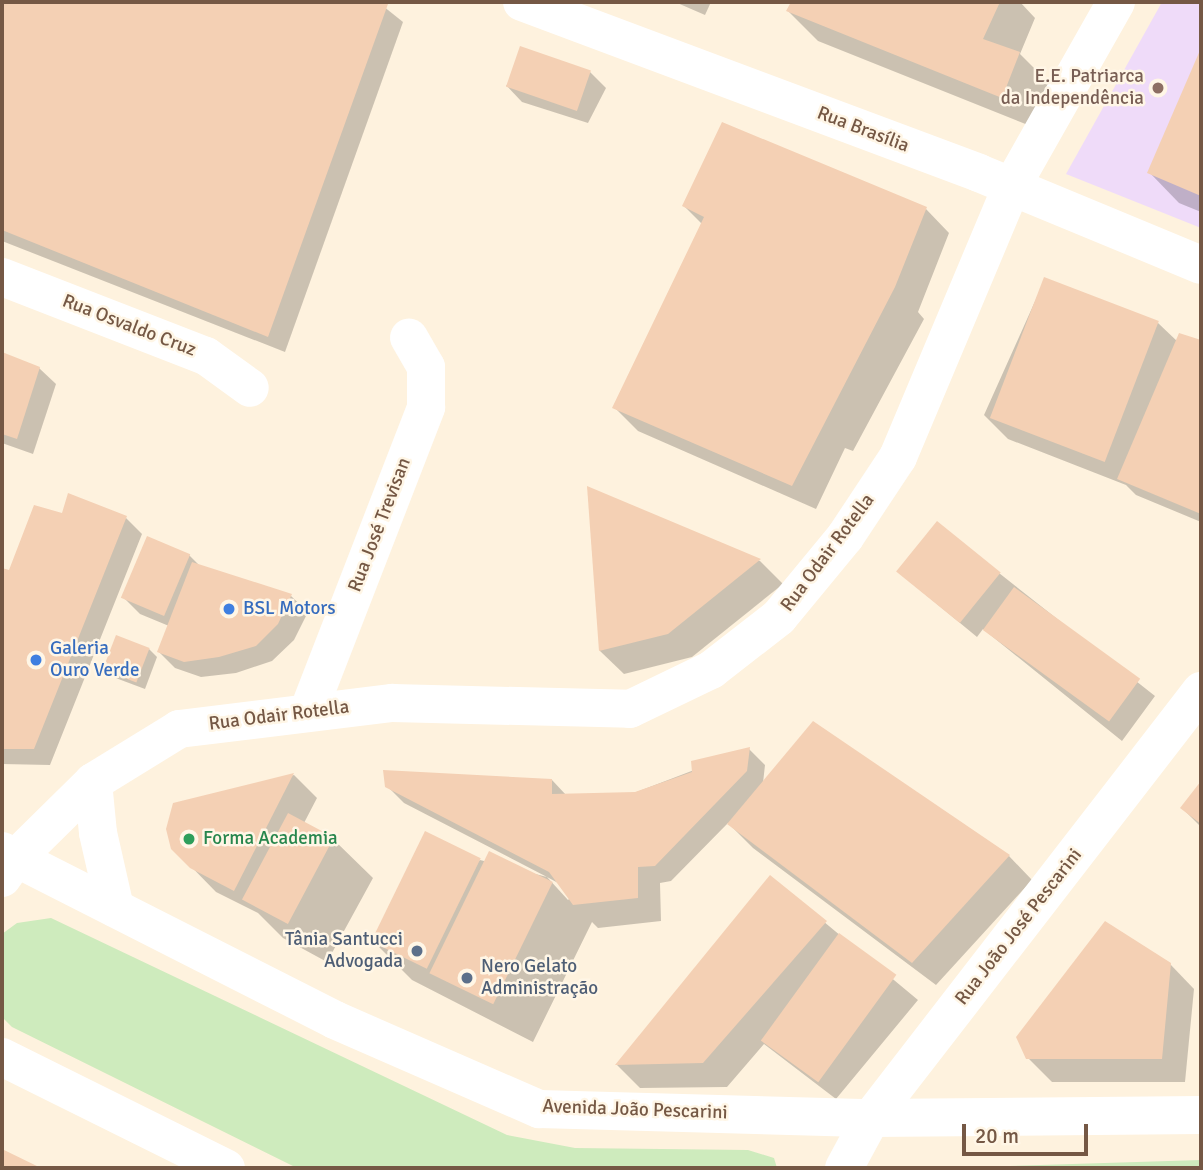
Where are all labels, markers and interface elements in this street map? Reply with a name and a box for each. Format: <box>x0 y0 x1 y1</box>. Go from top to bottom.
place label: E.E. Patriarca da Independência <box>1001 66 1144 110</box>
marker: E.E. Patriarca da Independência <box>1150 80 1166 96</box>
street label: Rua Brasília <box>814 102 912 158</box>
street label: Rua Osvaldo Cruz <box>59 290 199 362</box>
street label: Rua José Trevisan <box>344 455 416 595</box>
street label: Rua Odair Rotella <box>776 490 880 616</box>
place label: BSL Motors <box>243 598 336 620</box>
marker: BSL Motors <box>221 601 237 617</box>
place label: Galeria Ouro Verde <box>50 638 139 682</box>
marker: Galeria Ouro Verde <box>28 652 44 668</box>
street label: Rua Odair Rotella <box>208 696 350 736</box>
place label: Forma Academia <box>203 828 338 850</box>
marker: Forma Academia <box>181 831 197 847</box>
street label: Rua João José Pescarini <box>951 844 1087 1010</box>
place label: Tânia Santucci Advogada <box>285 929 403 973</box>
marker: Tânia Santucci Advogada <box>409 943 425 959</box>
place label: Nero Gelato Administração <box>481 956 598 1000</box>
marker: Nero Gelato Administração <box>459 970 475 986</box>
street label: Avenida João Pescarini <box>542 1095 728 1125</box>
scale bar <box>965 1110 1091 1154</box>
text: 20 m <box>975 1123 1019 1149</box>

